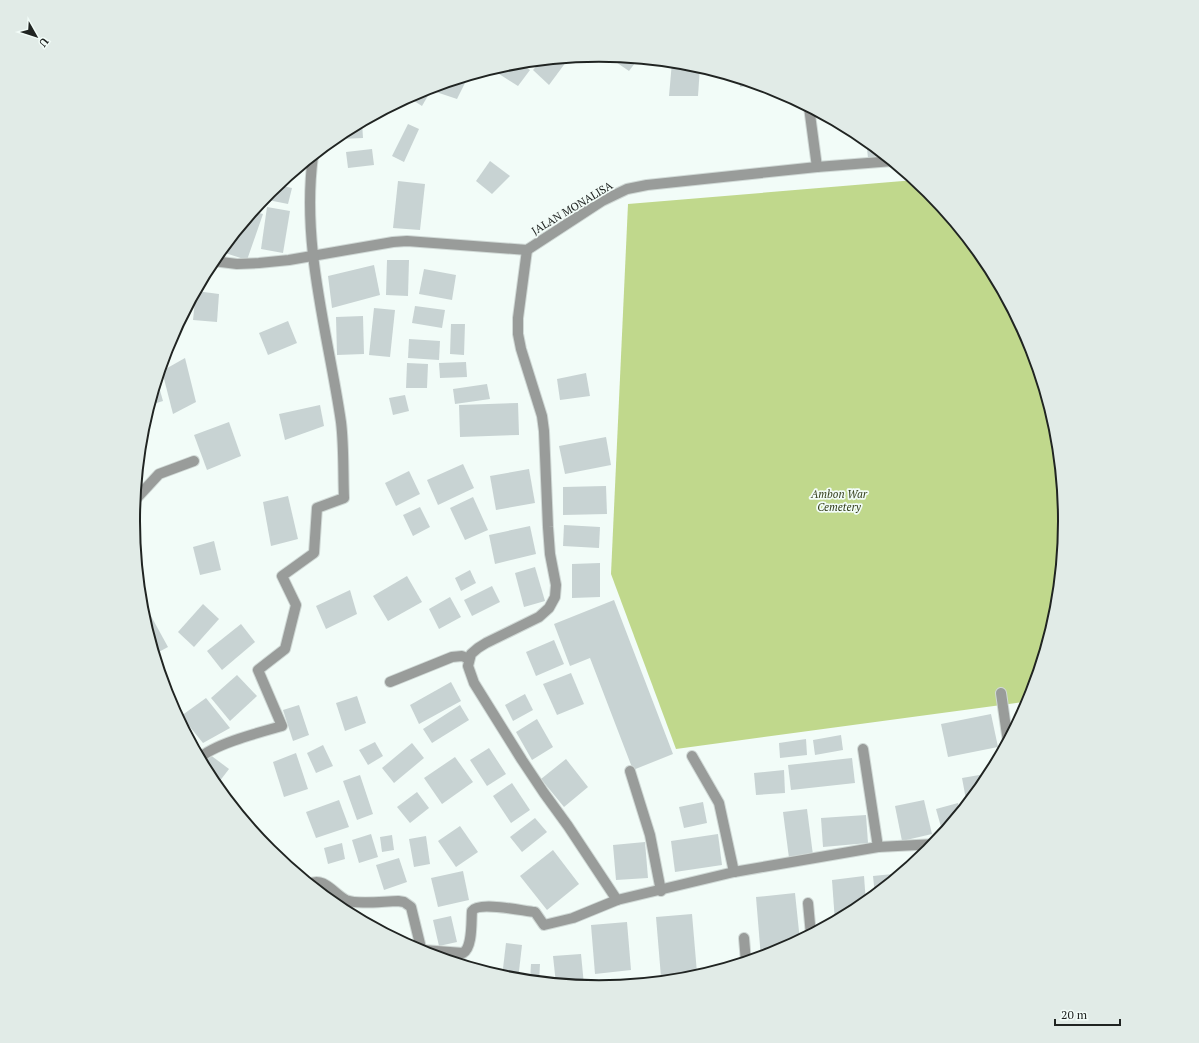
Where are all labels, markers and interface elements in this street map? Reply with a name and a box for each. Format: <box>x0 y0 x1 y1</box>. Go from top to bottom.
north arrow <box>16 16 56 56</box>
text: U <box>36 35 52 50</box>
street label: JALAN MONALISA <box>529 178 615 238</box>
park label: Ambon War Cemetery <box>810 487 868 514</box>
scale bar <box>1055 1001 1120 1027</box>
text: 20 m <box>1061 1007 1088 1022</box>

